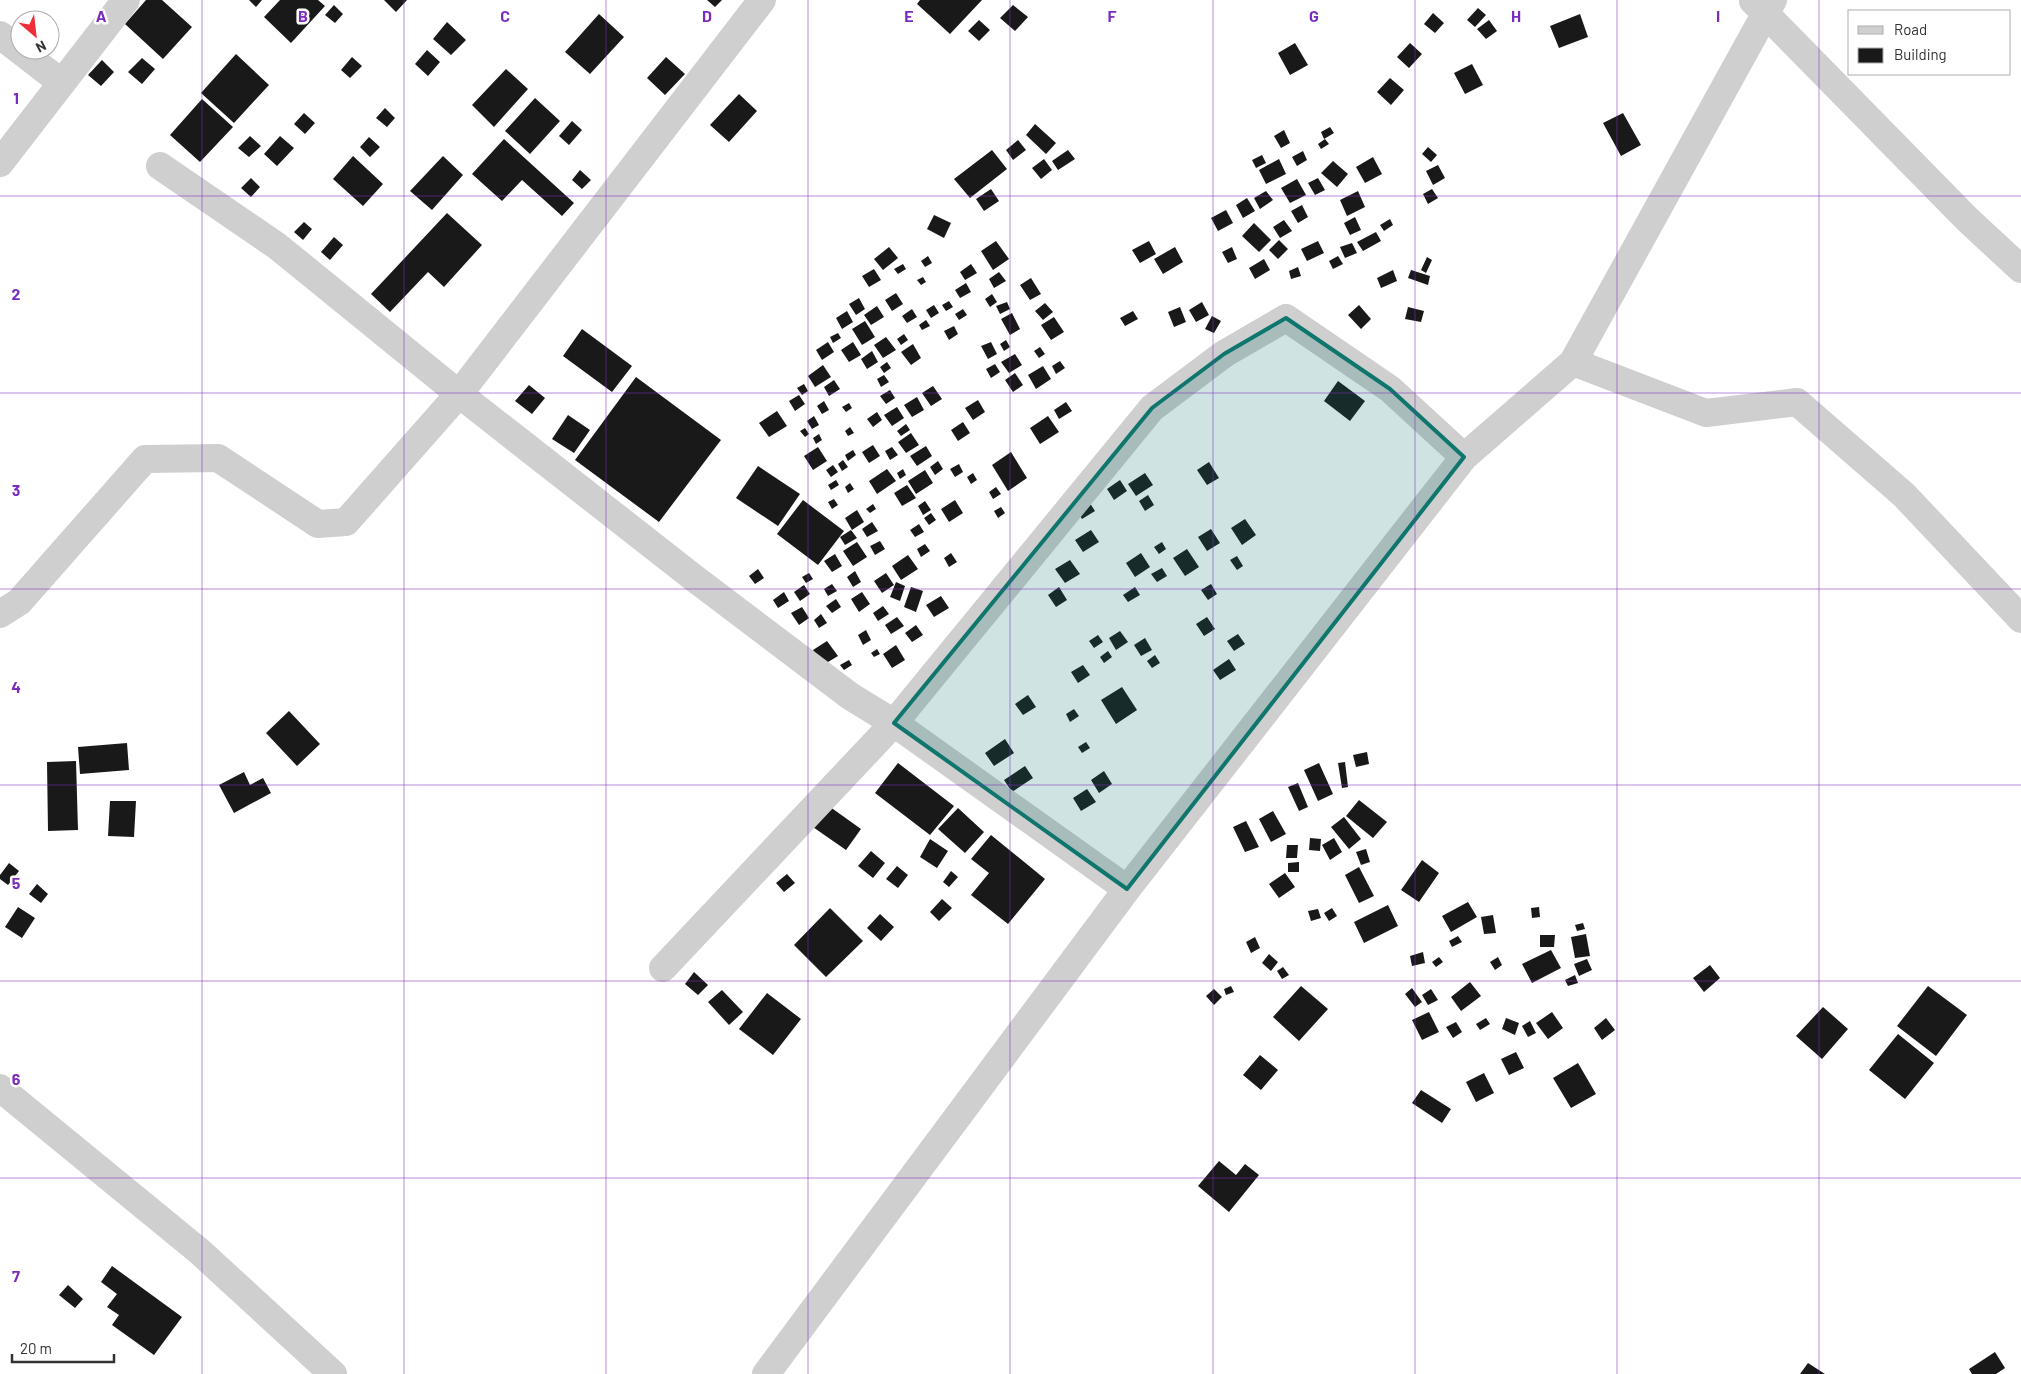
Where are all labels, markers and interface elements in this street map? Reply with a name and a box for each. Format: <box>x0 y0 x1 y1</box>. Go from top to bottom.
text: A <box>96 6 107 25</box>
text: B <box>298 6 308 25</box>
text: C <box>500 6 510 25</box>
text: D <box>702 6 712 25</box>
text: E <box>904 6 914 25</box>
text: F <box>1108 6 1117 25</box>
text: G <box>1309 6 1319 25</box>
text: H <box>1511 6 1521 25</box>
text: I <box>1716 6 1720 25</box>
north arrow <box>10 10 60 60</box>
legend <box>1848 10 2011 75</box>
text: Road <box>1894 20 1927 38</box>
text: N <box>33 37 49 57</box>
text: Building <box>1894 45 1947 63</box>
text: 1 <box>13 88 19 107</box>
text: 2 <box>12 284 21 303</box>
text: 3 <box>12 480 20 499</box>
text: 4 <box>11 677 21 696</box>
text: 5 <box>12 873 21 892</box>
text: 6 <box>12 1069 21 1088</box>
text: 7 <box>12 1266 20 1285</box>
scale bar <box>12 1332 115 1364</box>
text: 20 m <box>20 1339 52 1357</box>

